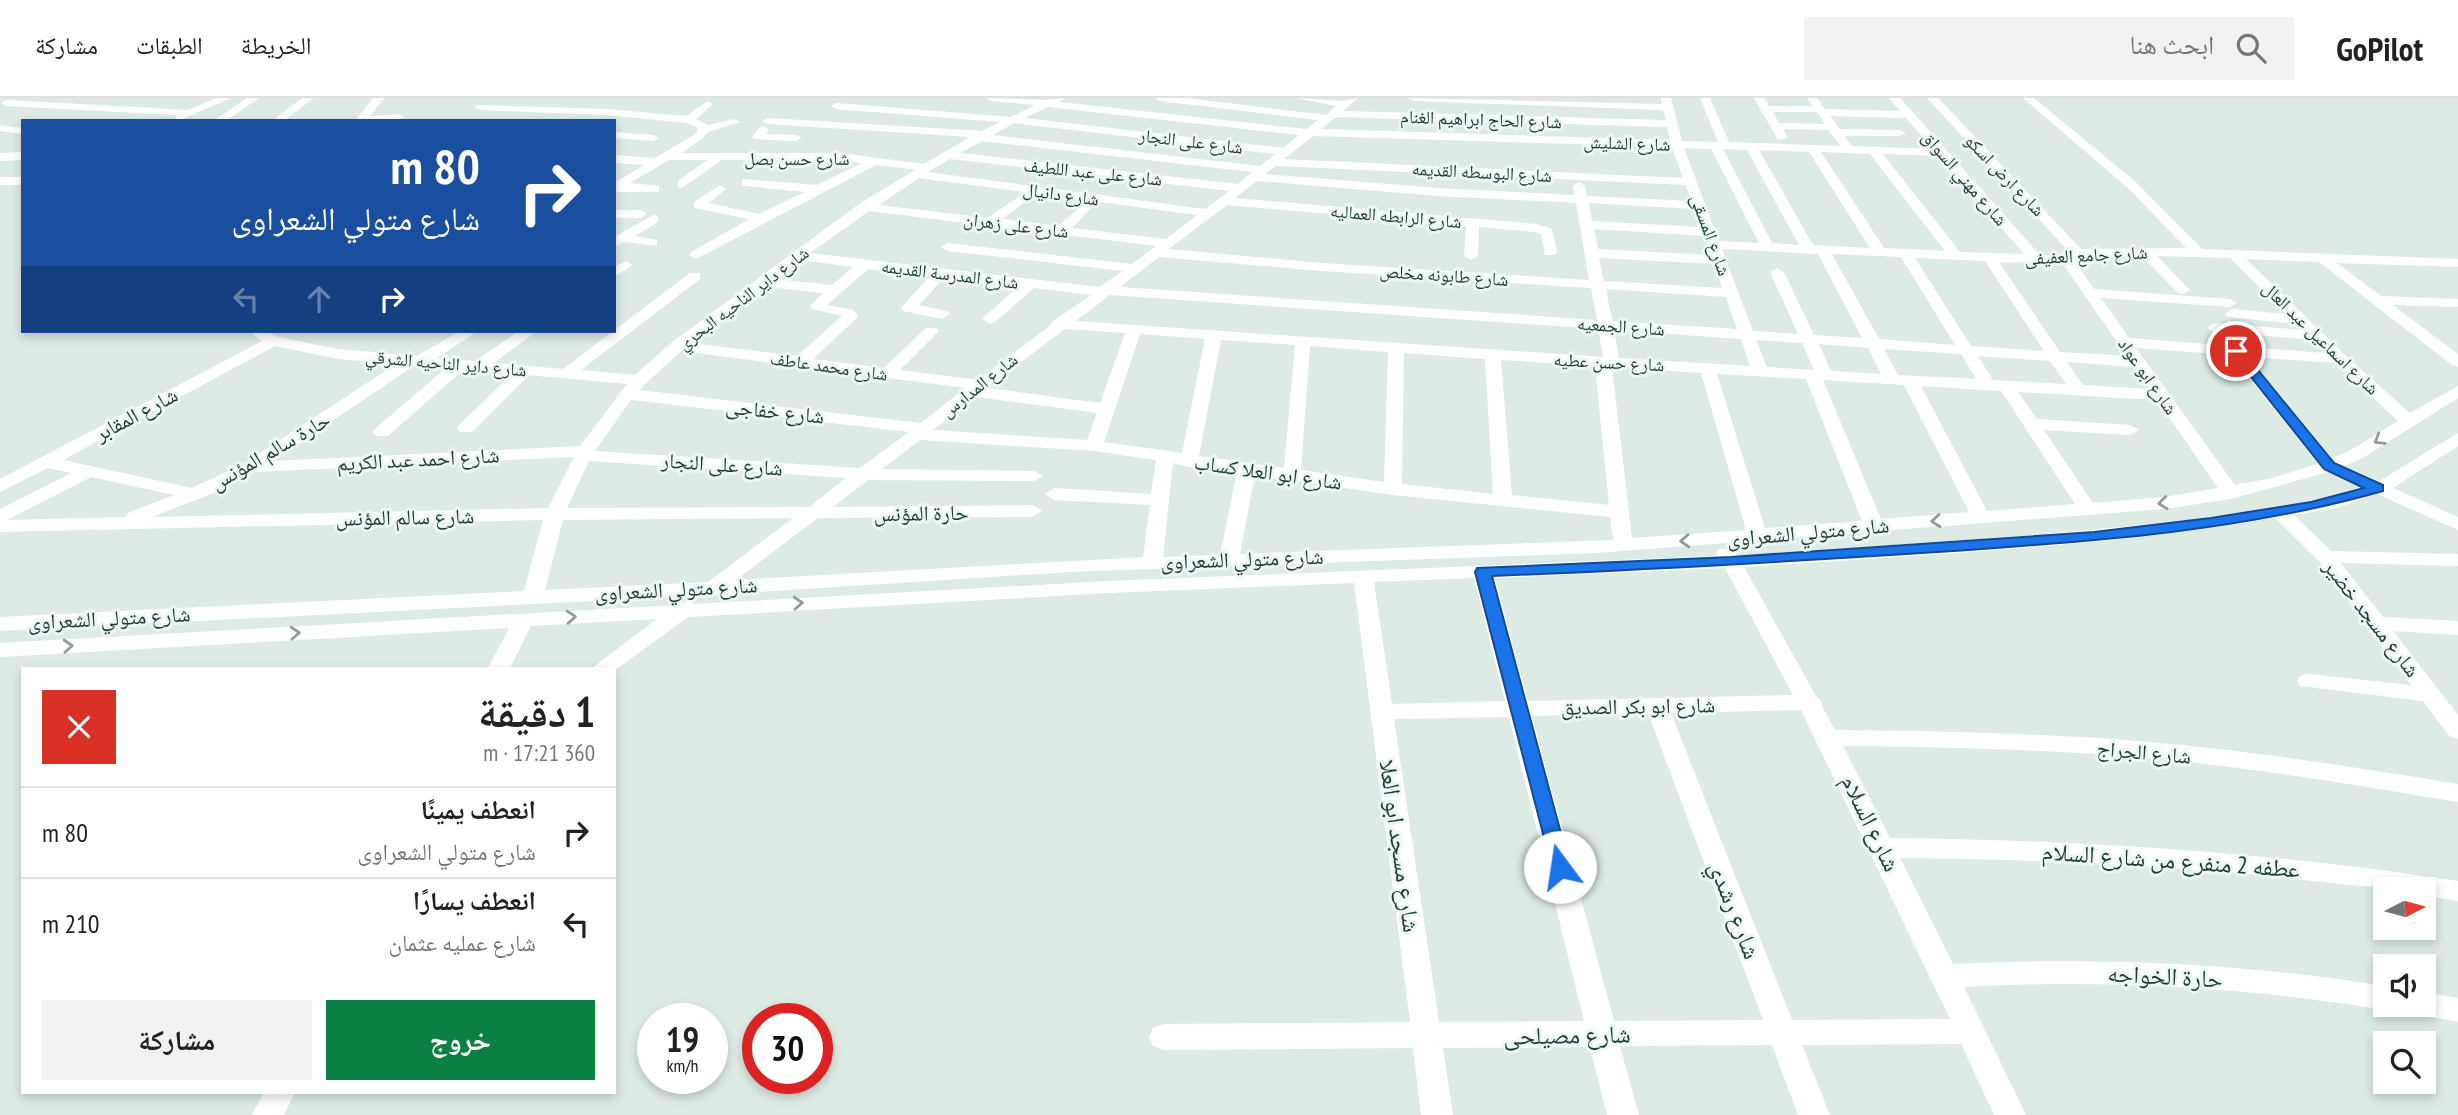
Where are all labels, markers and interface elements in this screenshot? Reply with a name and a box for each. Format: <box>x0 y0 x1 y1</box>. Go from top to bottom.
search box <box>1804 17 2294 80</box>
text: GoPilot <box>2336 27 2423 70</box>
text: ابحث هنا <box>2129 28 2214 61</box>
icon: search <box>2232 29 2270 67</box>
text: مشاركة <box>35 30 98 61</box>
text: الطبقات <box>136 30 203 61</box>
text: الخريطة <box>241 30 311 61</box>
street label: شارع الحاج ابراهيم الغنام <box>1400 105 1562 134</box>
street label: شارع على النجار <box>1137 123 1244 159</box>
street label: شارع مهني السواق <box>1915 126 2013 233</box>
street label: شارع ارض اسكو <box>1960 129 2050 221</box>
street label: شارع الشليش <box>1583 130 1671 156</box>
text: 80 m <box>391 134 480 198</box>
icon: right <box>504 147 595 238</box>
street label: شارع حسن بصل <box>744 147 850 170</box>
street label: شارع على عبد اللطيف <box>1022 153 1164 191</box>
street label: شارع البوسطه القديمه <box>1411 157 1553 187</box>
street label: شارع دانيال <box>1022 177 1100 211</box>
street label: شارع المسقى <box>1686 191 1736 279</box>
text: شارع متولي الشعراوى <box>232 197 480 239</box>
street label: شارع الرابطه العماليه <box>1329 199 1463 233</box>
street label: شارع على زهران <box>962 207 1070 243</box>
street label: شارع جامع العفيفى <box>2024 240 2148 271</box>
street label: شارع داير الناحيه البحري <box>673 241 815 358</box>
street label: شارع المدرسة القديمه <box>880 254 1020 294</box>
street label: شارع طابونه مخلص <box>1379 259 1509 291</box>
street label: شارع اسماعيل عبد العال <box>2258 276 2384 400</box>
icon: left <box>227 280 265 318</box>
icon: ahead <box>300 280 338 318</box>
icon: right <box>373 280 411 318</box>
street label: شارع الجمعيه <box>1576 311 1666 341</box>
pin <box>2206 321 2266 381</box>
icon: arrive <box>2217 332 2255 370</box>
street label: شارع ابو عواد <box>2113 333 2183 419</box>
street label: شارع داير الناحيه الشرقي <box>364 344 528 385</box>
street label: شارع محمد عاطف <box>769 346 889 386</box>
street label: شارع المدارس <box>936 348 1022 422</box>
street label: شارع حسن عطيه <box>1553 348 1665 376</box>
street label: شارع المقابر <box>89 381 182 448</box>
street label: شارع خفاجى <box>724 392 826 430</box>
street label: حارة سالم المؤنس <box>205 406 335 497</box>
one-way arrow <box>2374 431 2387 444</box>
street label: شارع احمد عبد الكريم <box>336 441 500 478</box>
street label: شارع على النجار <box>659 446 784 482</box>
street label: شارع ابو العلا كساب <box>1192 448 1344 496</box>
one-way arrow <box>2157 495 2169 510</box>
street label: حارة المؤنس <box>873 499 969 527</box>
street label: شارع سالم المؤنس <box>335 502 475 533</box>
street label: شارع متولي الشعراوى <box>1726 511 1891 556</box>
one-way arrow <box>1930 513 1941 528</box>
one-way arrow <box>1679 533 1690 548</box>
street label: شارع متولي الشعراوى <box>1160 543 1324 579</box>
street label: شارع مسجد خضير <box>2317 553 2426 682</box>
street label: شارع متولي الشعراوى <box>594 571 758 610</box>
one-way arrow <box>793 596 804 611</box>
street label: شارع متولي الشعراوى <box>27 600 191 639</box>
one-way arrow <box>566 610 577 625</box>
one-way arrow <box>290 626 301 641</box>
one-way arrow <box>63 639 74 654</box>
text: 1 دقيقة <box>478 684 595 739</box>
button: close <box>42 690 116 764</box>
street label: شارع ابو بكر الصديق <box>1561 691 1715 721</box>
street label: شارع الجراج <box>2096 734 2192 770</box>
text: 360 m · 17:21 <box>483 738 595 767</box>
street label: شارع مسجد ابو العلا <box>1373 758 1427 934</box>
street label: شارع السلام <box>1833 770 1908 877</box>
text: انعطف يمينًا <box>420 793 536 826</box>
icon: right <box>557 814 595 852</box>
text: 80 m <box>42 816 88 849</box>
position arrow <box>1523 830 1597 904</box>
street label: عطفه 2 منفرع من شارع السلام <box>2041 836 2301 885</box>
text: شارع متولي الشعراوى <box>357 837 536 866</box>
street label: شارع رشدي <box>1698 857 1768 965</box>
north arrow <box>2373 877 2436 940</box>
map controls <box>2373 877 2436 1094</box>
text: انعطف يسارًا <box>413 884 536 917</box>
icon: left <box>557 905 595 943</box>
text: 210 m <box>42 907 100 940</box>
text: شارع عمليه عثمان <box>388 928 536 957</box>
button: sound <box>2373 954 2436 1017</box>
street label: حارة الخواجه <box>2107 958 2223 994</box>
button: مشاركة <box>42 1000 312 1080</box>
button: خروج <box>326 1000 595 1080</box>
speed limit sign: 30 <box>742 1003 833 1094</box>
text: 19 <box>666 1016 699 1062</box>
street label: شارع مصيلحى <box>1503 1018 1631 1052</box>
button: search <box>2373 1031 2436 1094</box>
text: km/h <box>667 1054 698 1077</box>

